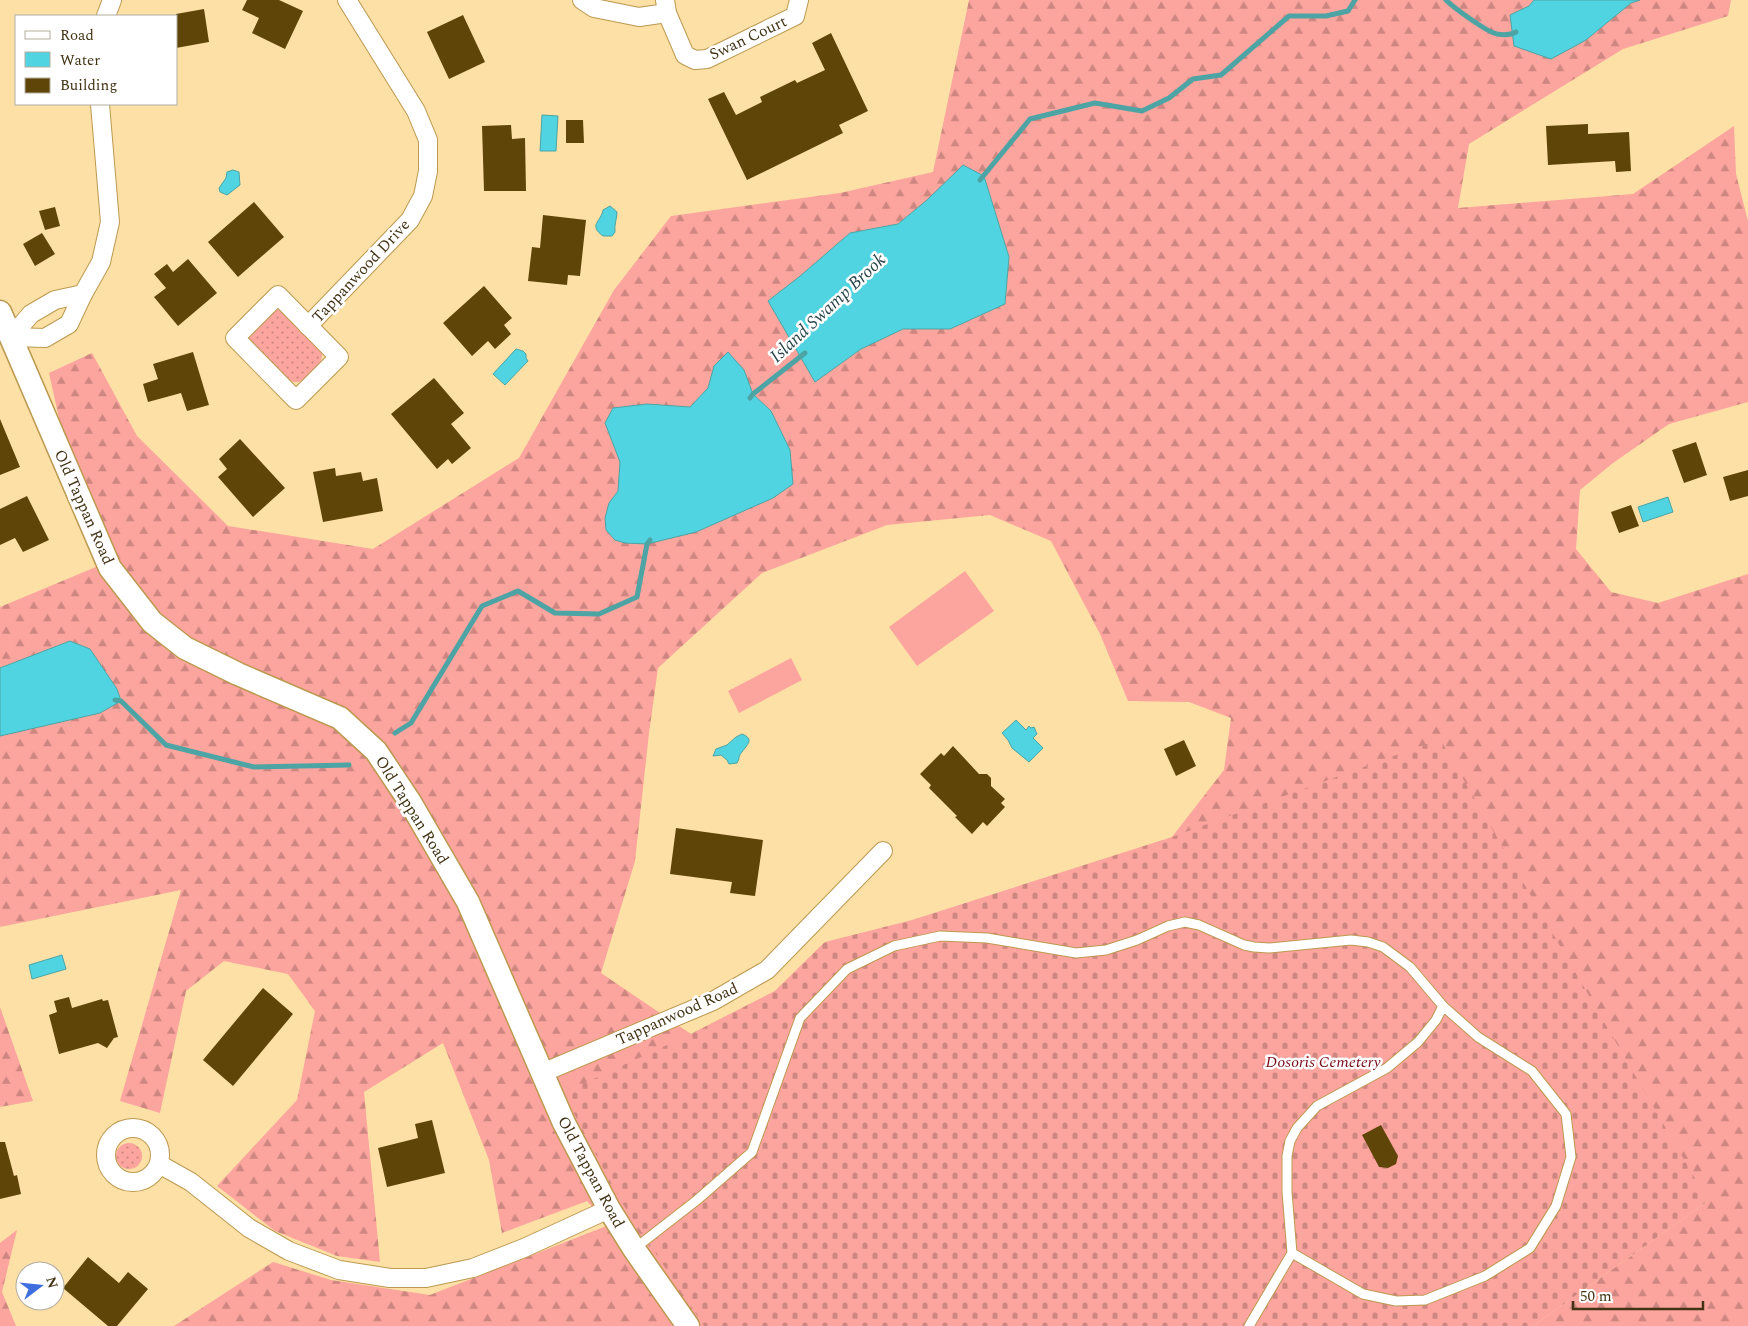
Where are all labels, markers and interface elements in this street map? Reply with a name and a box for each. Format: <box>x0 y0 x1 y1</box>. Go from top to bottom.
street label: Swan Court <box>705 9 791 66</box>
legend <box>15 15 178 105</box>
text: Road <box>60 24 94 47</box>
text: Water <box>60 49 100 72</box>
text: Building <box>60 74 117 97</box>
street label: Tappanwood Drive <box>306 214 416 328</box>
water label: Island Swamp Brook <box>764 247 893 369</box>
street label: Old Tappan Road <box>48 446 120 569</box>
street label: Old Tappan Road <box>369 751 455 869</box>
street label: Tappanwood Road <box>612 976 742 1052</box>
park label: Dosoris Cemetery <box>1265 1050 1381 1074</box>
street label: Old Tappan Road <box>551 1112 631 1232</box>
north arrow <box>15 1261 65 1311</box>
text: N <box>40 1274 64 1291</box>
scale bar <box>1573 1278 1703 1310</box>
text: 50 m <box>1580 1285 1612 1308</box>

